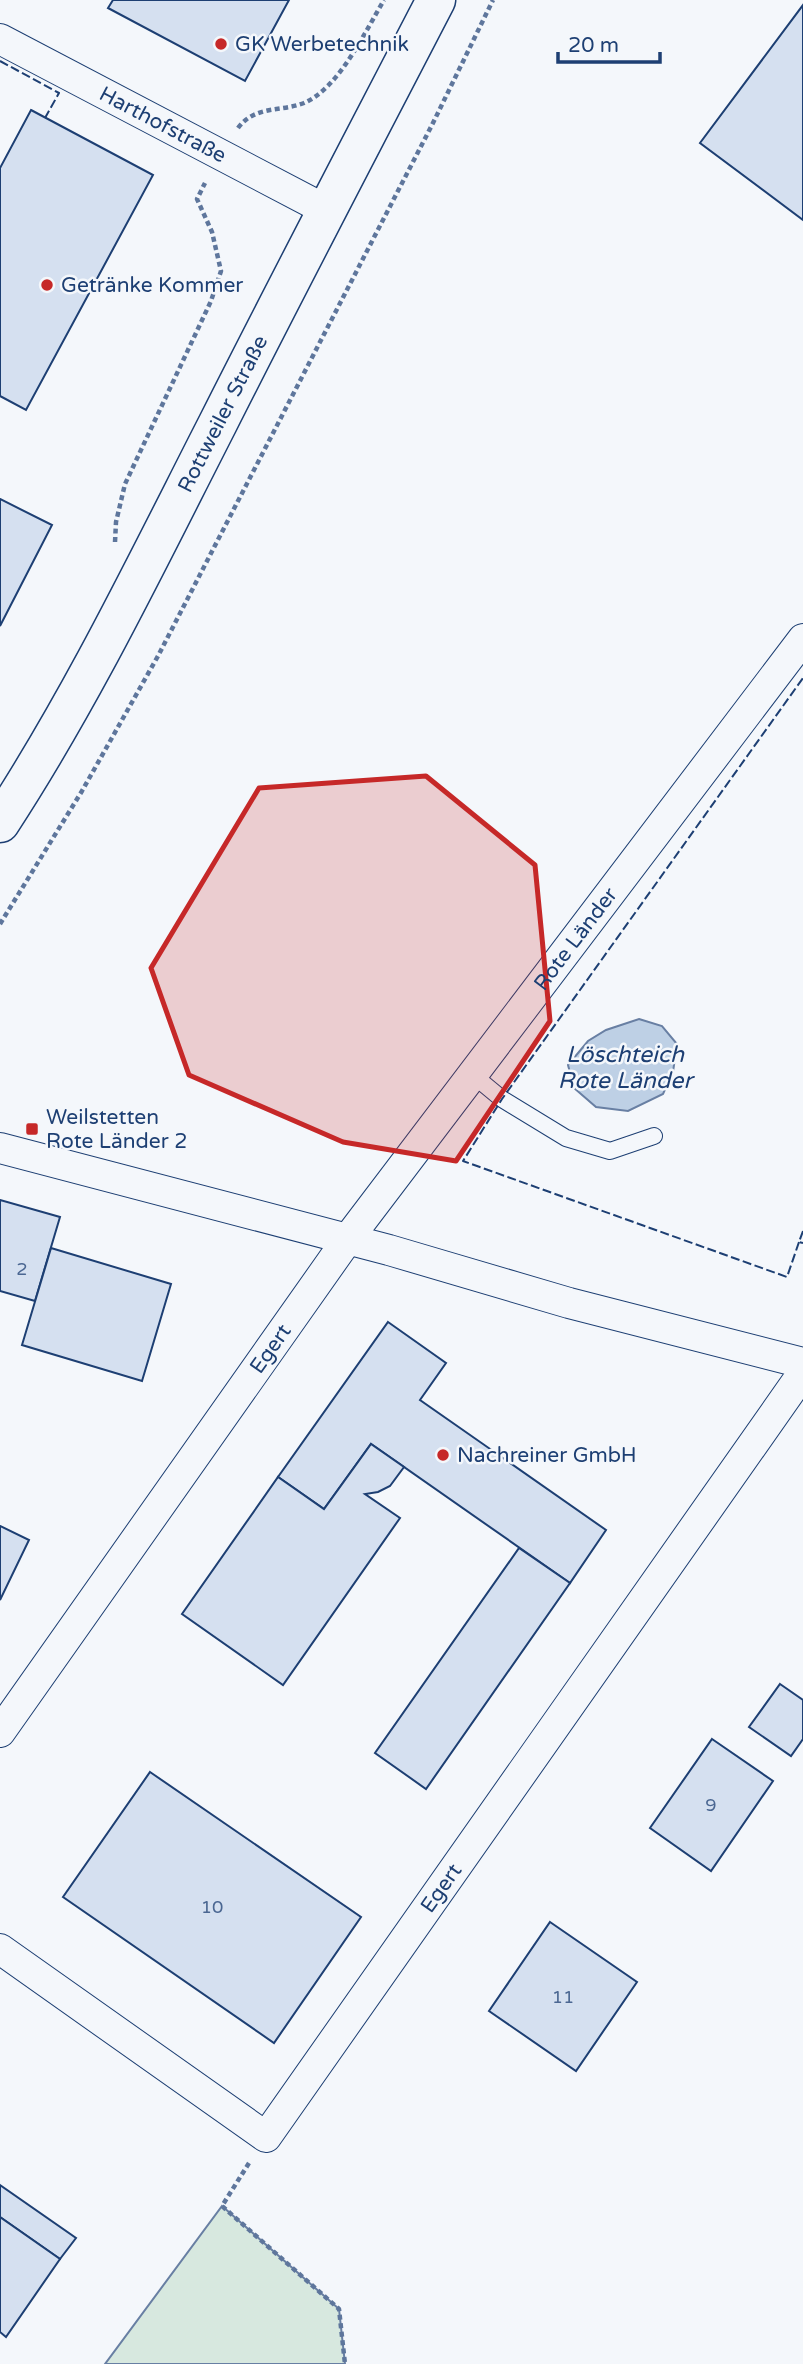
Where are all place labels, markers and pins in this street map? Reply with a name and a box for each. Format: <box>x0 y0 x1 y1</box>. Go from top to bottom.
place label: GK Werbetechnik <box>235 32 409 57</box>
marker: GK Werbetechnik <box>213 36 229 52</box>
place label: Getränke Kommer <box>61 273 243 298</box>
marker: Getränke Kommer <box>39 277 55 293</box>
place label: Weilstetten Rote Länder 2 <box>46 1105 187 1154</box>
marker: Weilstetten Rote Länder 2 <box>24 1121 40 1137</box>
place label: Nachreiner GmbH <box>457 1443 637 1468</box>
marker: Nachreiner GmbH <box>435 1447 451 1463</box>

